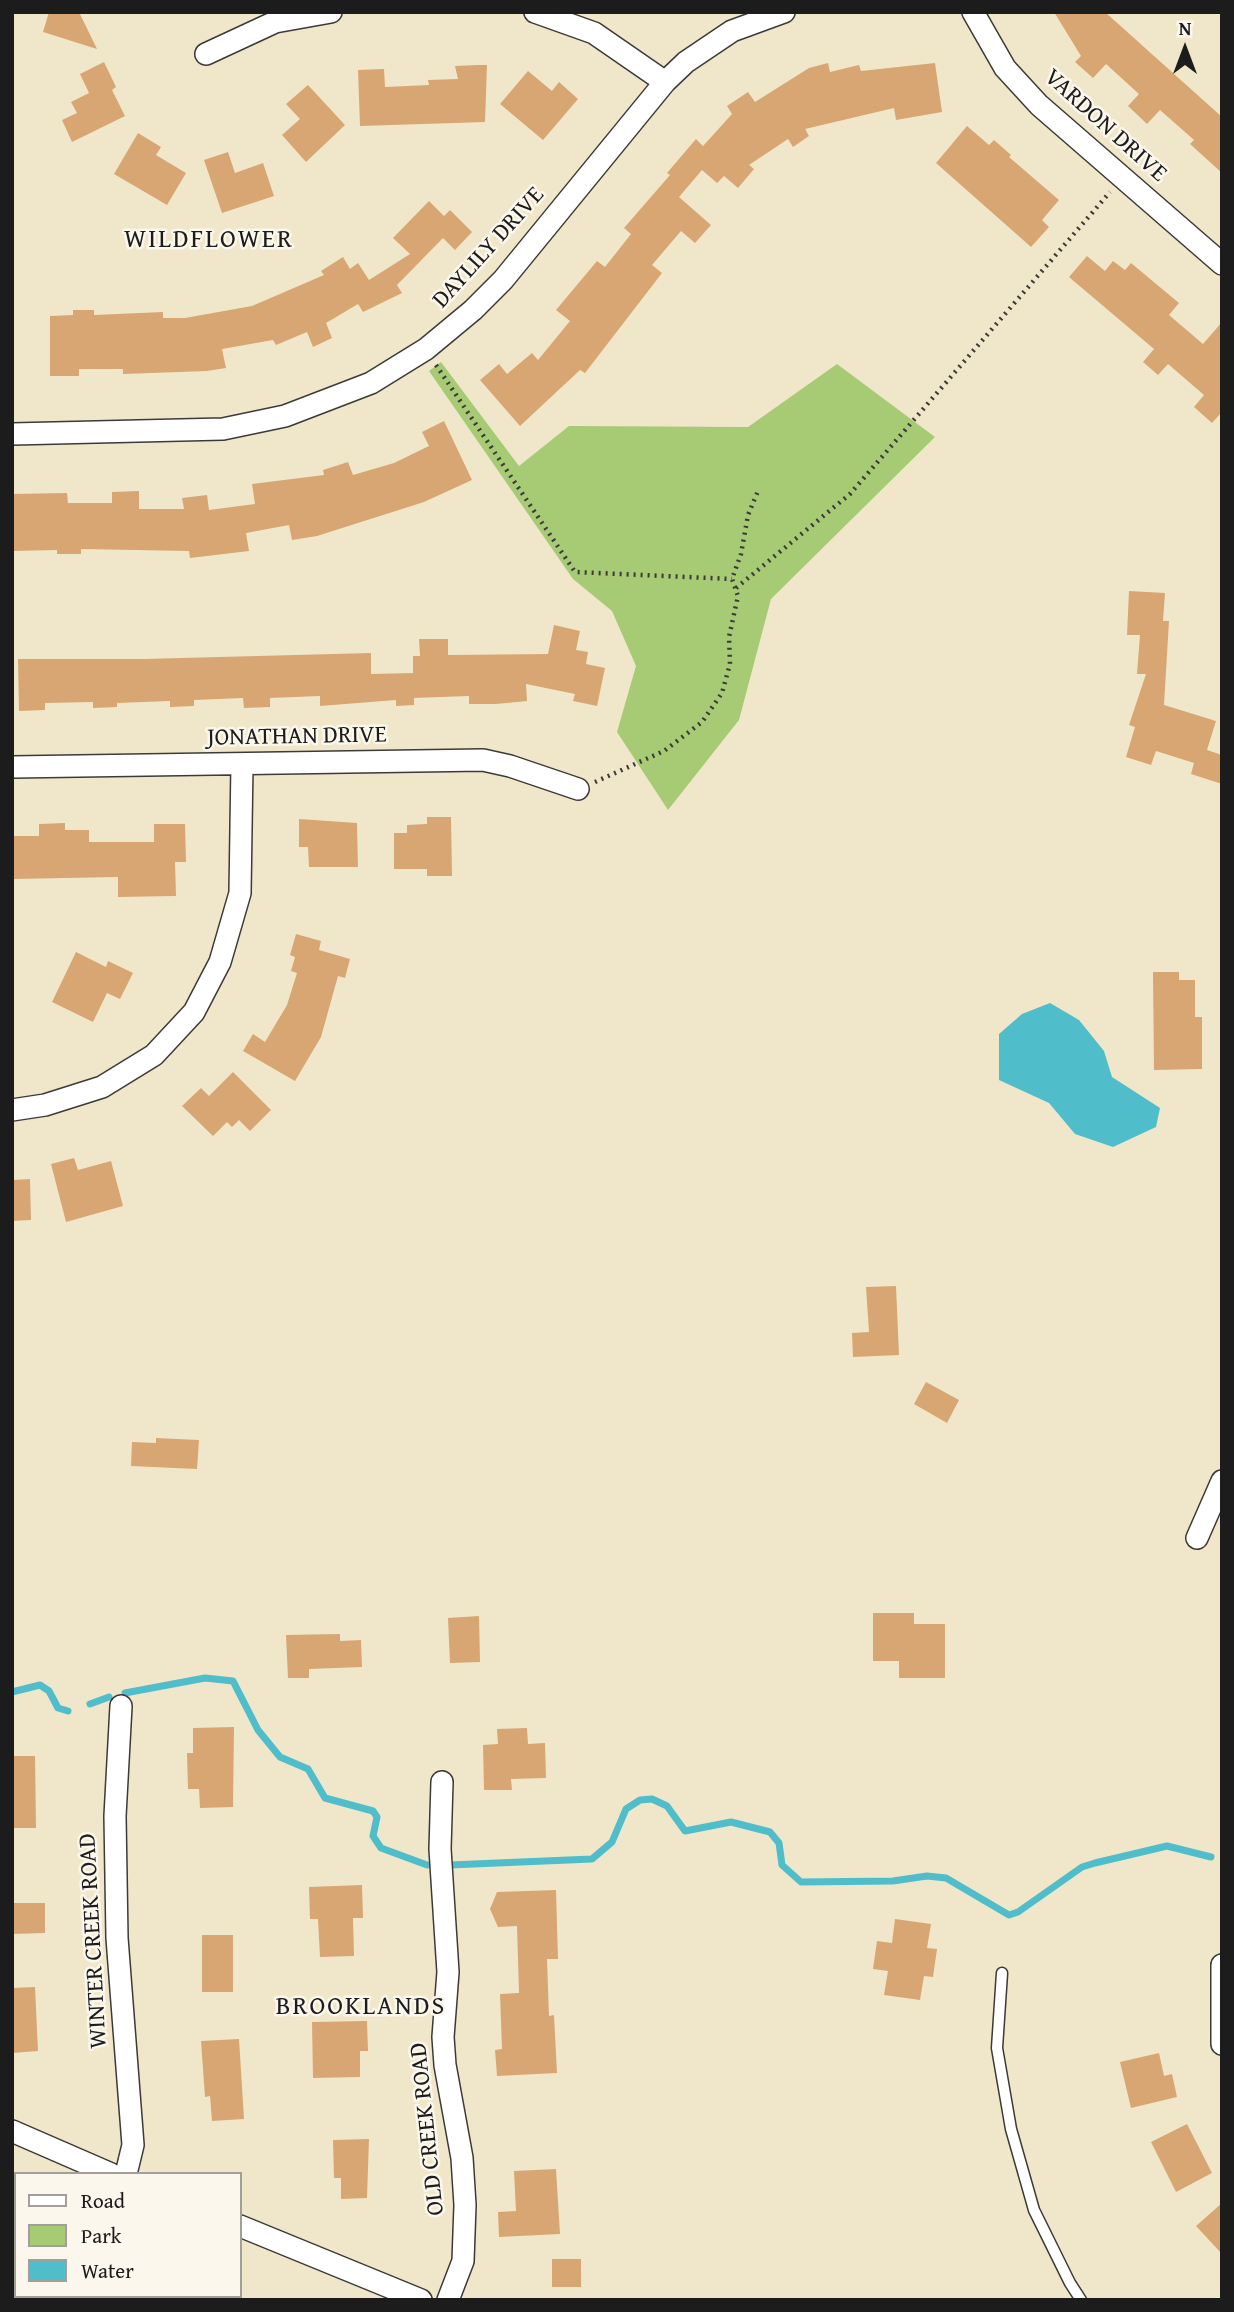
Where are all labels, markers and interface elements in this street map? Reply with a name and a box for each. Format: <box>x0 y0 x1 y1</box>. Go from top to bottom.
north arrow <box>1150 14 1220 84</box>
text: N <box>1179 14 1191 42</box>
street label: VARDON DRIVE <box>1038 63 1172 189</box>
street label: DAYLILY DRIVE <box>427 181 551 315</box>
district label: WILDFLOWER <box>125 224 293 256</box>
street label: JONATHAN DRIVE <box>207 721 387 753</box>
street label: WINTER CREEK ROAD <box>74 1833 114 2049</box>
district label: BROOKLANDS <box>277 1991 445 2023</box>
street label: OLD CREEK ROAD <box>405 2041 451 2217</box>
legend <box>14 2172 242 2298</box>
text: Road <box>81 2185 125 2216</box>
text: Park <box>81 2220 122 2251</box>
text: Water <box>81 2255 134 2286</box>

